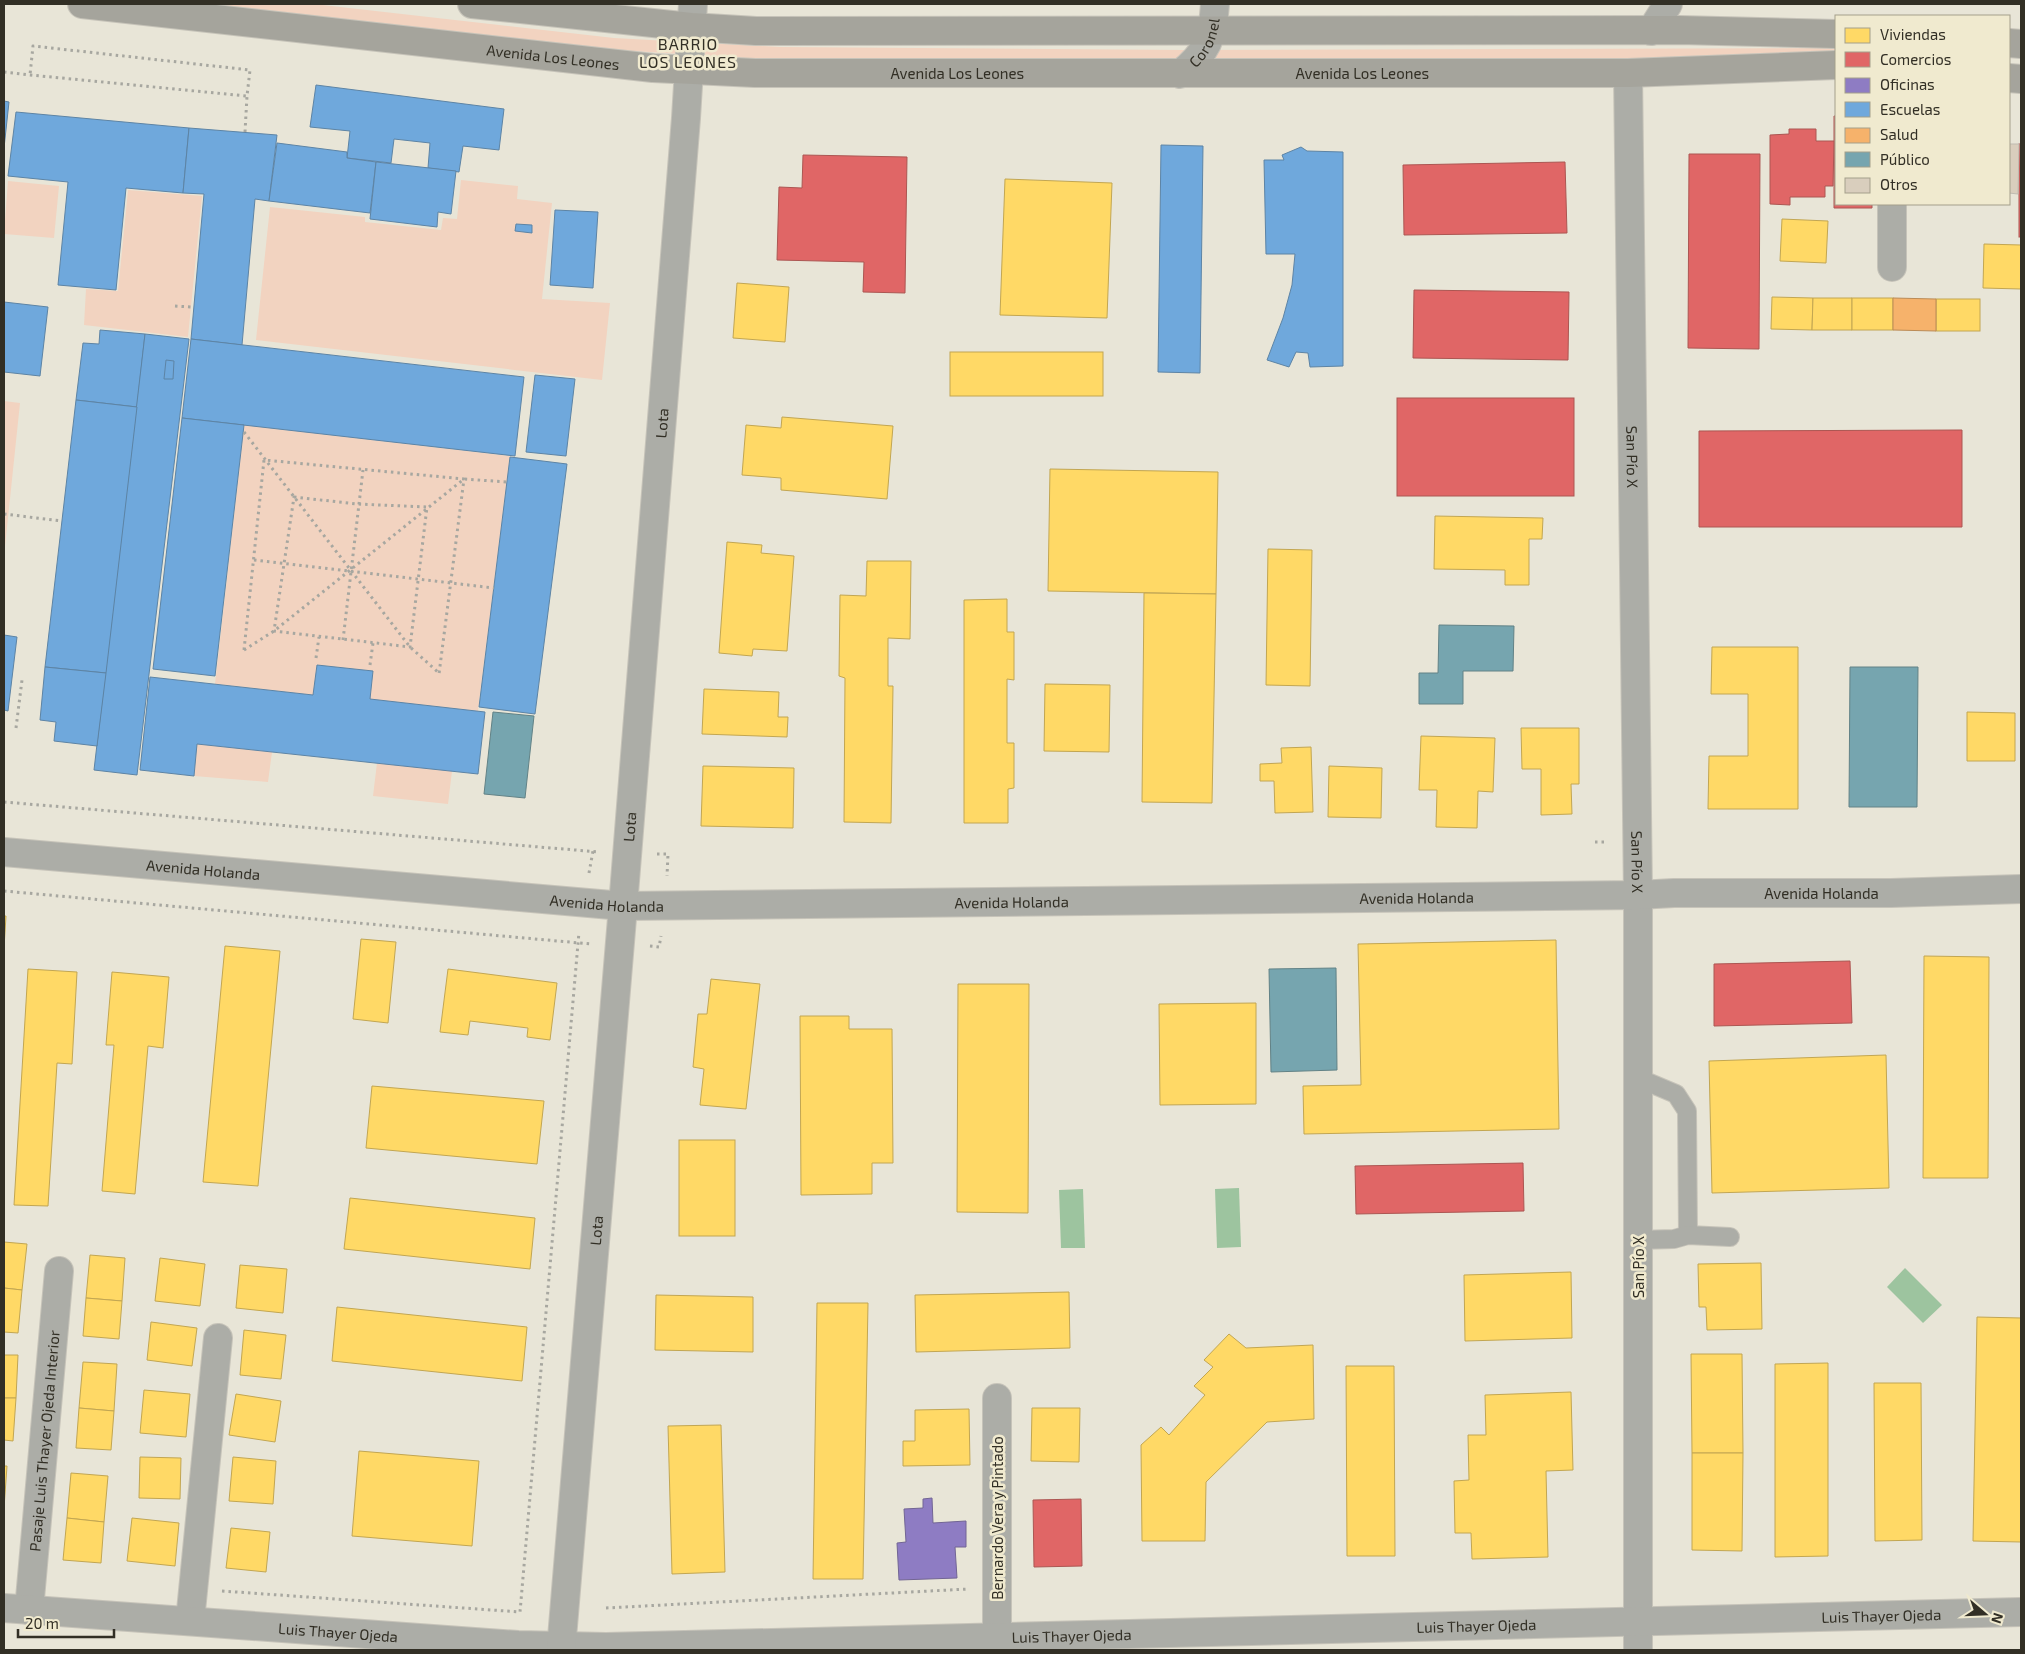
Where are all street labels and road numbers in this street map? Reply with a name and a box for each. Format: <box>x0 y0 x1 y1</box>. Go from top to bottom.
street label: Coronel <box>1185 16 1223 71</box>
street label: Avenida Los Leones <box>486 40 620 73</box>
street label: Avenida Los Leones <box>891 64 1024 82</box>
street label: Avenida Los Leones <box>1296 64 1429 82</box>
street label: Lota <box>651 407 672 439</box>
street label: San Pío X <box>1623 426 1642 488</box>
street label: Lota <box>619 811 640 843</box>
street label: San Pío X <box>1628 831 1647 893</box>
street label: Avenida Holanda <box>145 855 261 883</box>
street label: Avenida Holanda <box>1764 884 1879 902</box>
street label: Avenida Holanda <box>1359 888 1474 907</box>
street label: Avenida Holanda <box>549 891 664 915</box>
street label: Avenida Holanda <box>954 892 1069 911</box>
street label: Lota <box>586 1215 606 1246</box>
street label: San Pío X <box>1629 1236 1647 1298</box>
street label: Pasaje Luis Thayer Ojeda Interior <box>25 1329 63 1552</box>
street label: Bernardo Vera y Pintado <box>988 1436 1006 1600</box>
street label: Luis Thayer Ojeda <box>1821 1605 1941 1626</box>
street label: Luis Thayer Ojeda <box>1416 1615 1537 1636</box>
street label: Luis Thayer Ojeda <box>278 1619 399 1645</box>
street label: Luis Thayer Ojeda <box>1011 1625 1132 1646</box>

